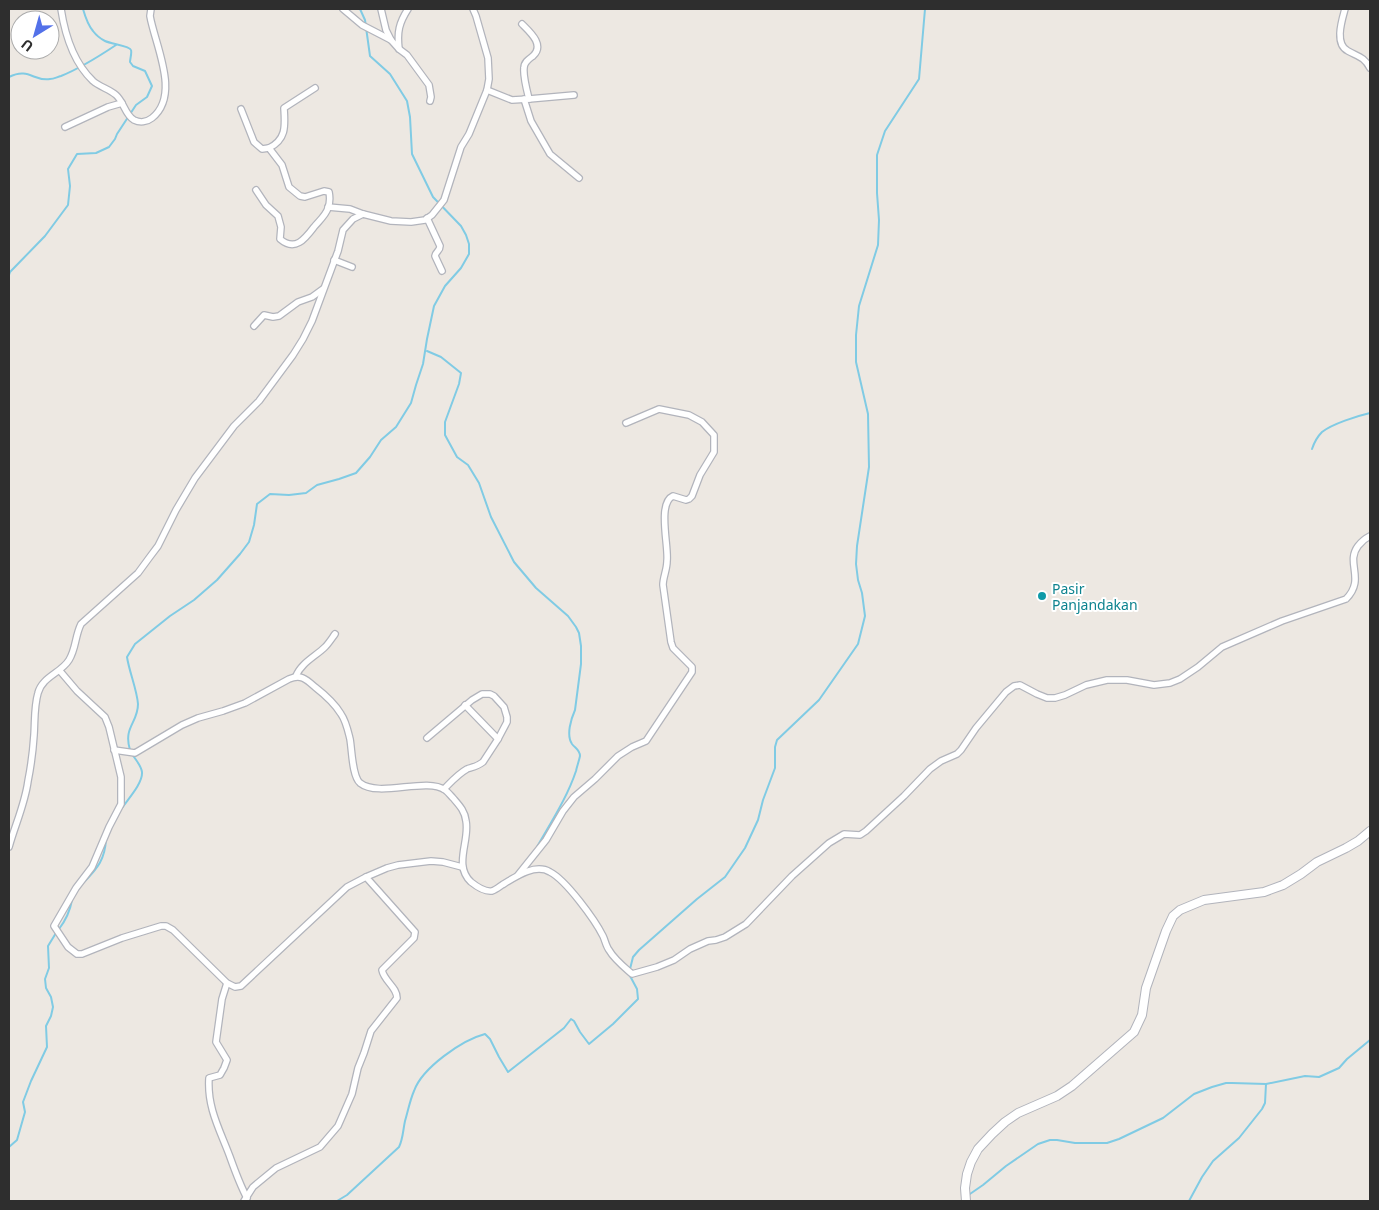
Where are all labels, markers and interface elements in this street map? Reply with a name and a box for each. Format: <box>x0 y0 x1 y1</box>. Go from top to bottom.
north arrow <box>10 10 60 60</box>
text: U <box>17 35 37 57</box>
place label: Pasir Panjandakan <box>1052 579 1138 614</box>
marker: Pasir Panjandakan <box>1036 590 1048 602</box>

